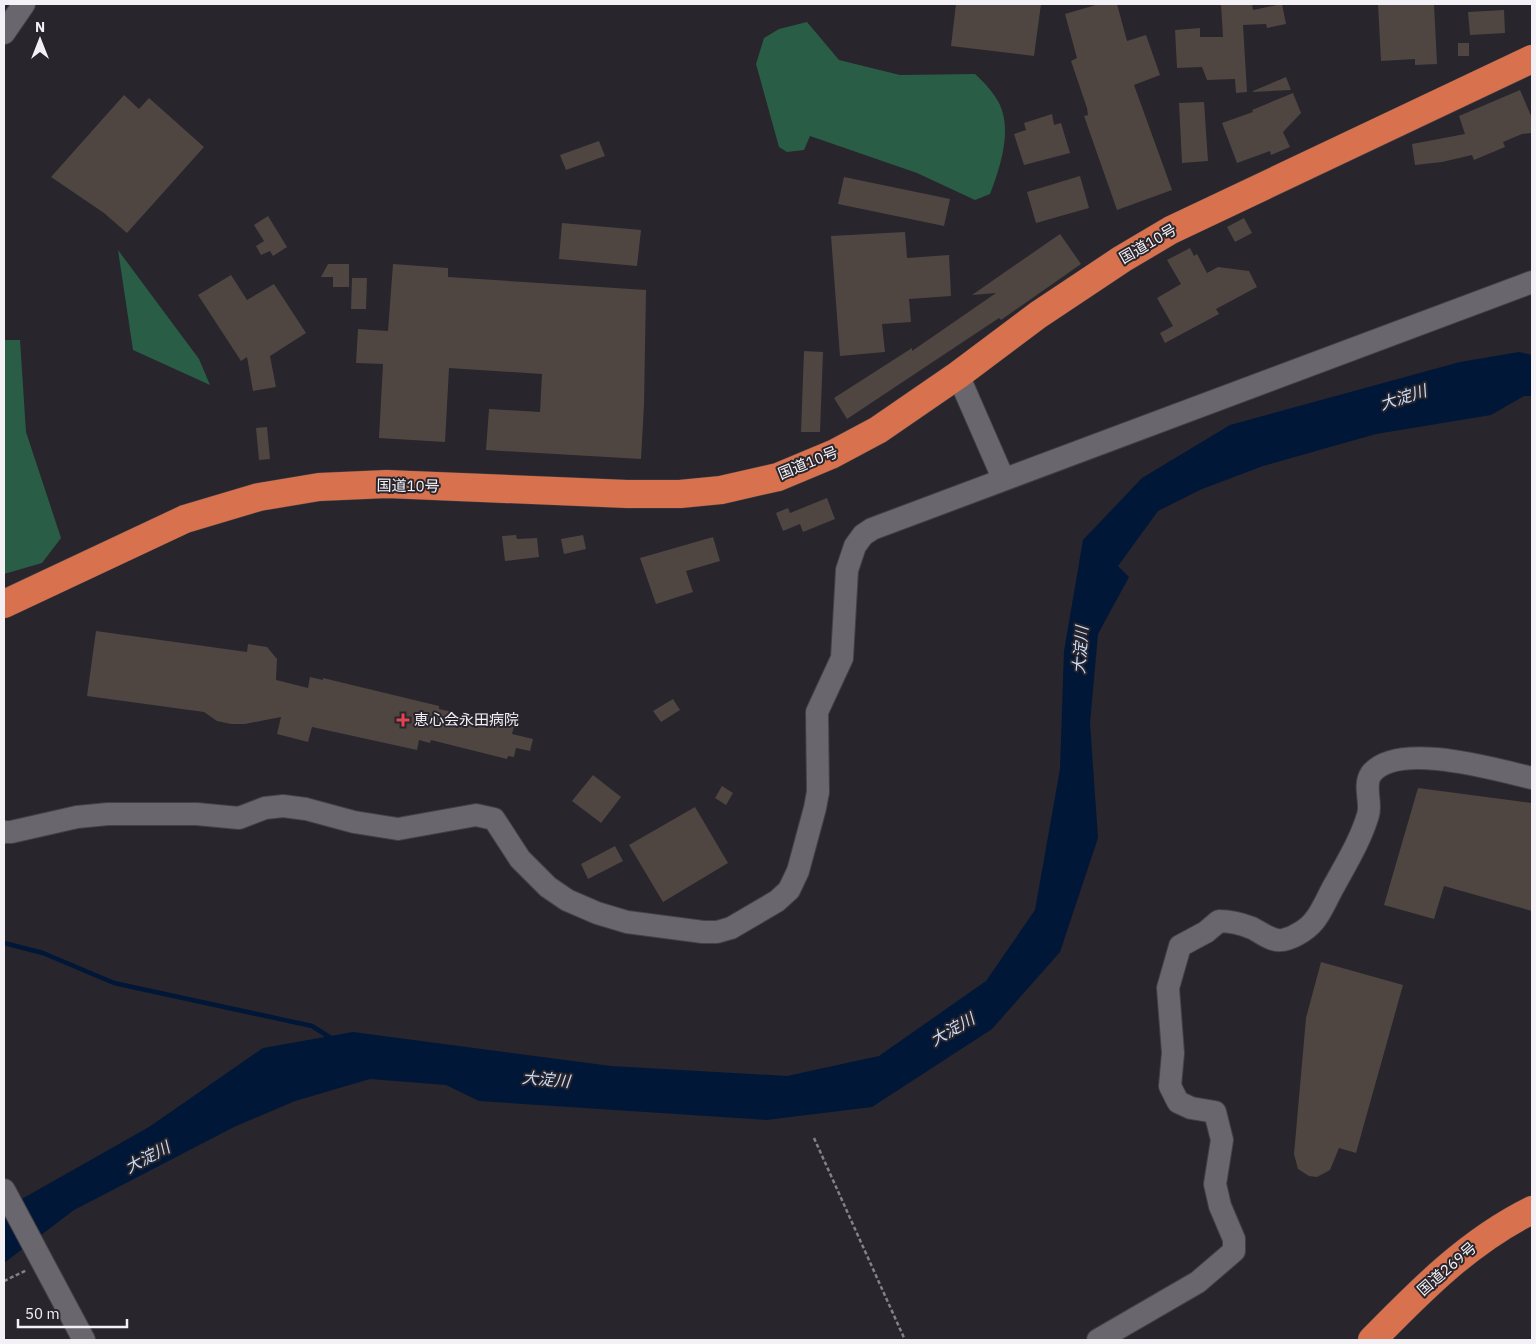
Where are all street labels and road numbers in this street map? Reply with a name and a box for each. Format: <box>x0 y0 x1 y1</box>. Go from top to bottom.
street label: 国道10号 <box>1116 220 1180 268</box>
street label: 国道10号 <box>775 442 841 483</box>
street label: 国道10号 <box>376 475 440 496</box>
street label: 国道269号 <box>1413 1238 1480 1299</box>

